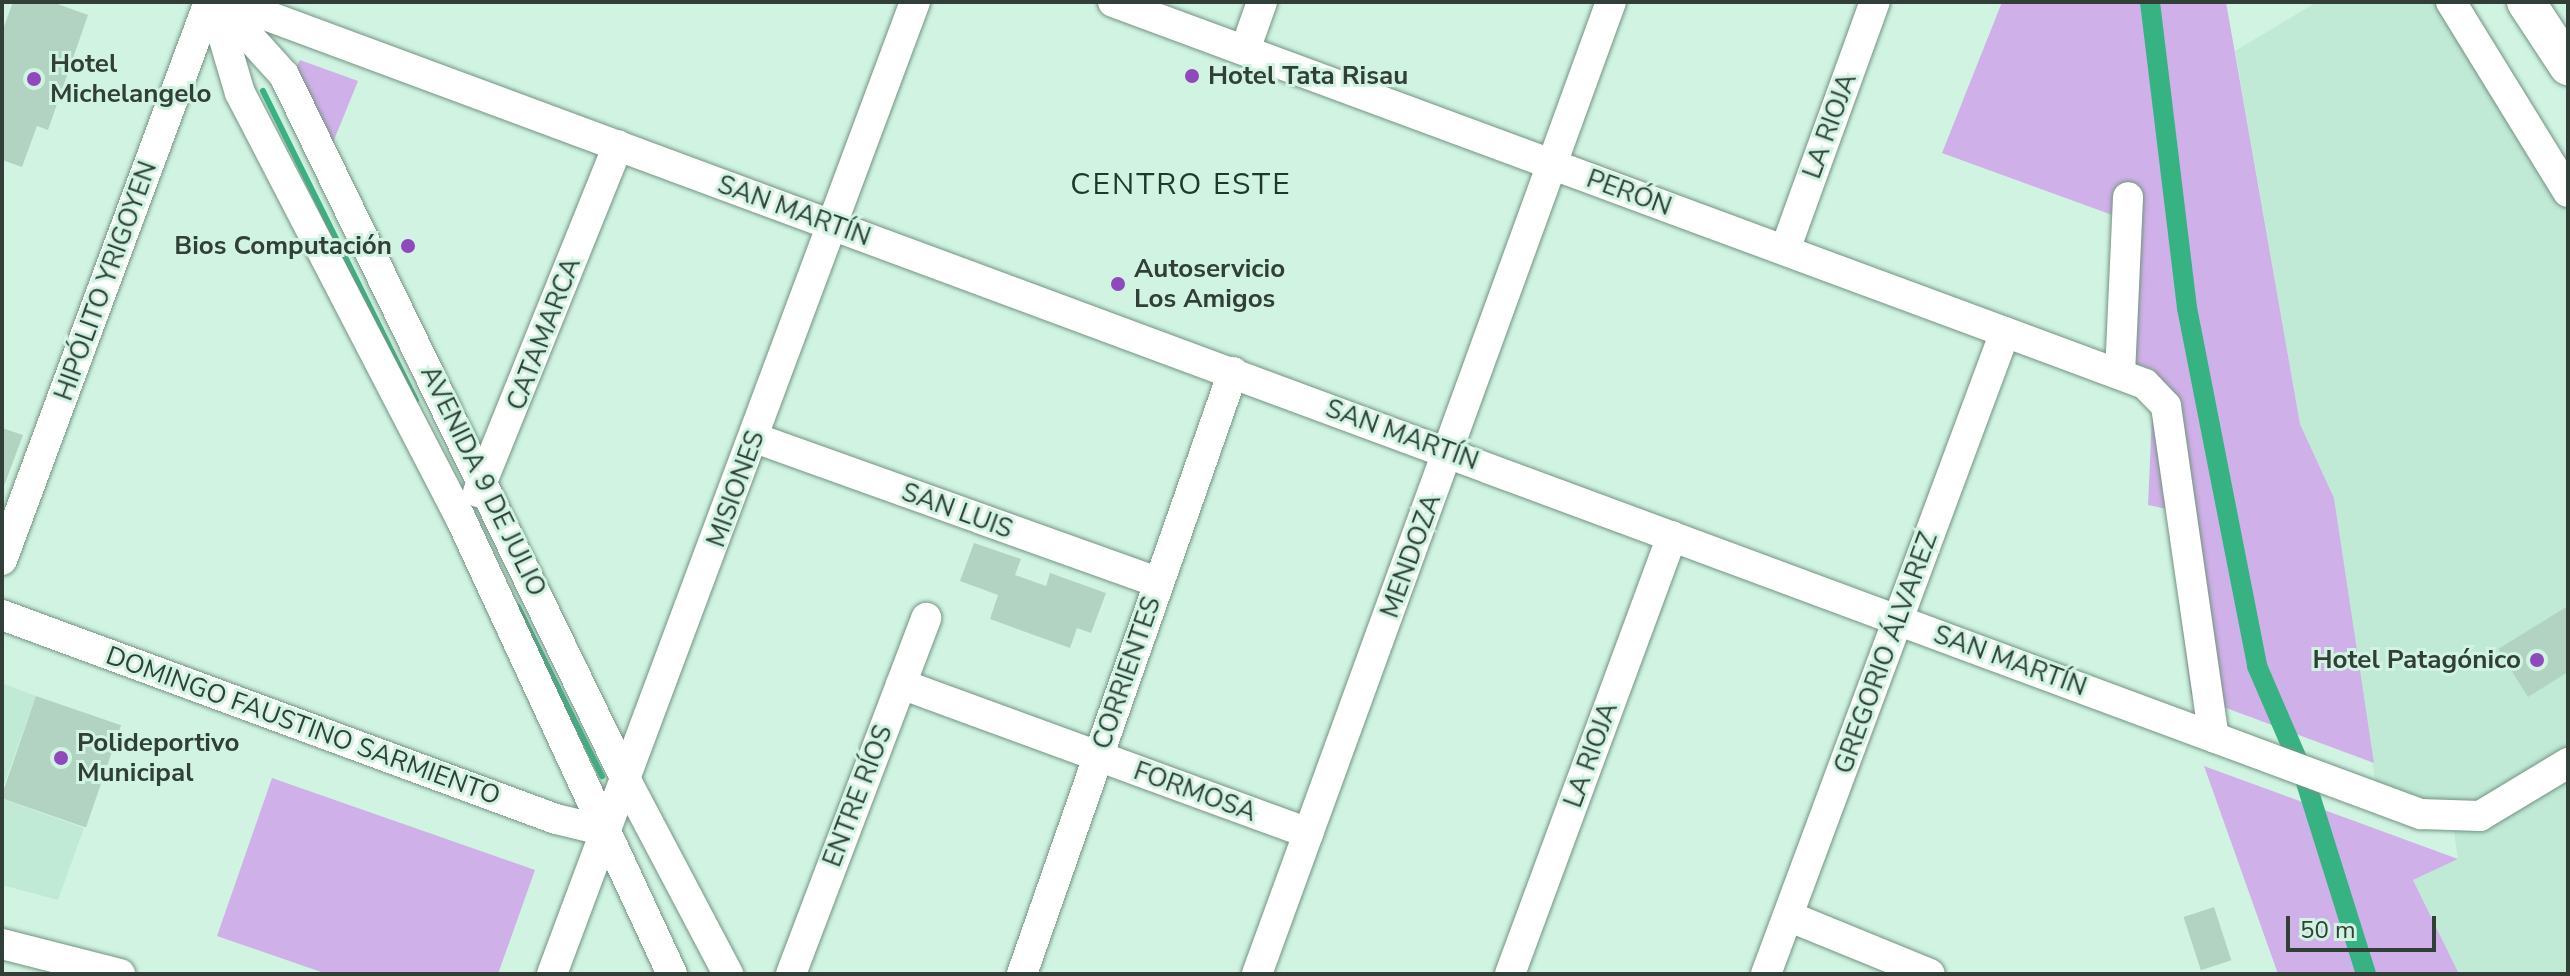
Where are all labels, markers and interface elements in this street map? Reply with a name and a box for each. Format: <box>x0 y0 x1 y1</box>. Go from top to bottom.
place label: Hotel Michelangelo <box>50 48 211 110</box>
place label: Hotel Tata Risau <box>1208 60 1408 92</box>
marker: Hotel Tata Risau <box>1183 67 1201 85</box>
street label: LA RIOJA <box>1797 69 1863 183</box>
marker: Hotel Michelangelo <box>25 70 43 88</box>
street label: HIPÓLITO YRIGOYEN <box>48 157 164 405</box>
street label: PERÓN <box>1582 163 1676 223</box>
district label: CENTRO ESTE <box>1070 167 1292 203</box>
street label: SAN MARTÍN <box>713 169 875 253</box>
place label: Bios Computación <box>174 230 392 262</box>
marker: Bios Computación <box>399 237 417 255</box>
street label: CATAMARCA <box>501 253 587 415</box>
place label: Autoservicio Los Amigos <box>1134 253 1285 314</box>
marker: Autoservicio Los Amigos <box>1109 275 1127 293</box>
street label: AVENIDA 9 DE JULIO <box>414 361 552 601</box>
street label: SAN MARTÍN <box>1321 393 1483 477</box>
street label: MISIONES <box>701 427 771 551</box>
street label: SAN LUIS <box>897 477 1017 545</box>
street label: MENDOZA <box>1374 490 1448 622</box>
street label: GREGORIO ÁLVAREZ <box>1828 528 1944 778</box>
street label: CORRIENTES <box>1086 593 1168 753</box>
street label: SAN MARTÍN <box>1929 619 2091 703</box>
street label: DOMINGO FAUSTINO SARMIENTO <box>102 640 504 812</box>
place label: Hotel Patagónico <box>2313 644 2521 676</box>
marker: Hotel Patagónico <box>2528 651 2546 669</box>
street label: LA RIOJA <box>1558 698 1624 812</box>
street label: ENTRE RÍOS <box>817 721 899 871</box>
place label: Polideportivo Municipal <box>77 727 239 788</box>
marker: Polideportivo Municipal <box>52 749 70 767</box>
street label: FORMOSA <box>1129 755 1261 829</box>
scale bar <box>2290 900 2440 950</box>
text: 50 m <box>2300 914 2356 946</box>

